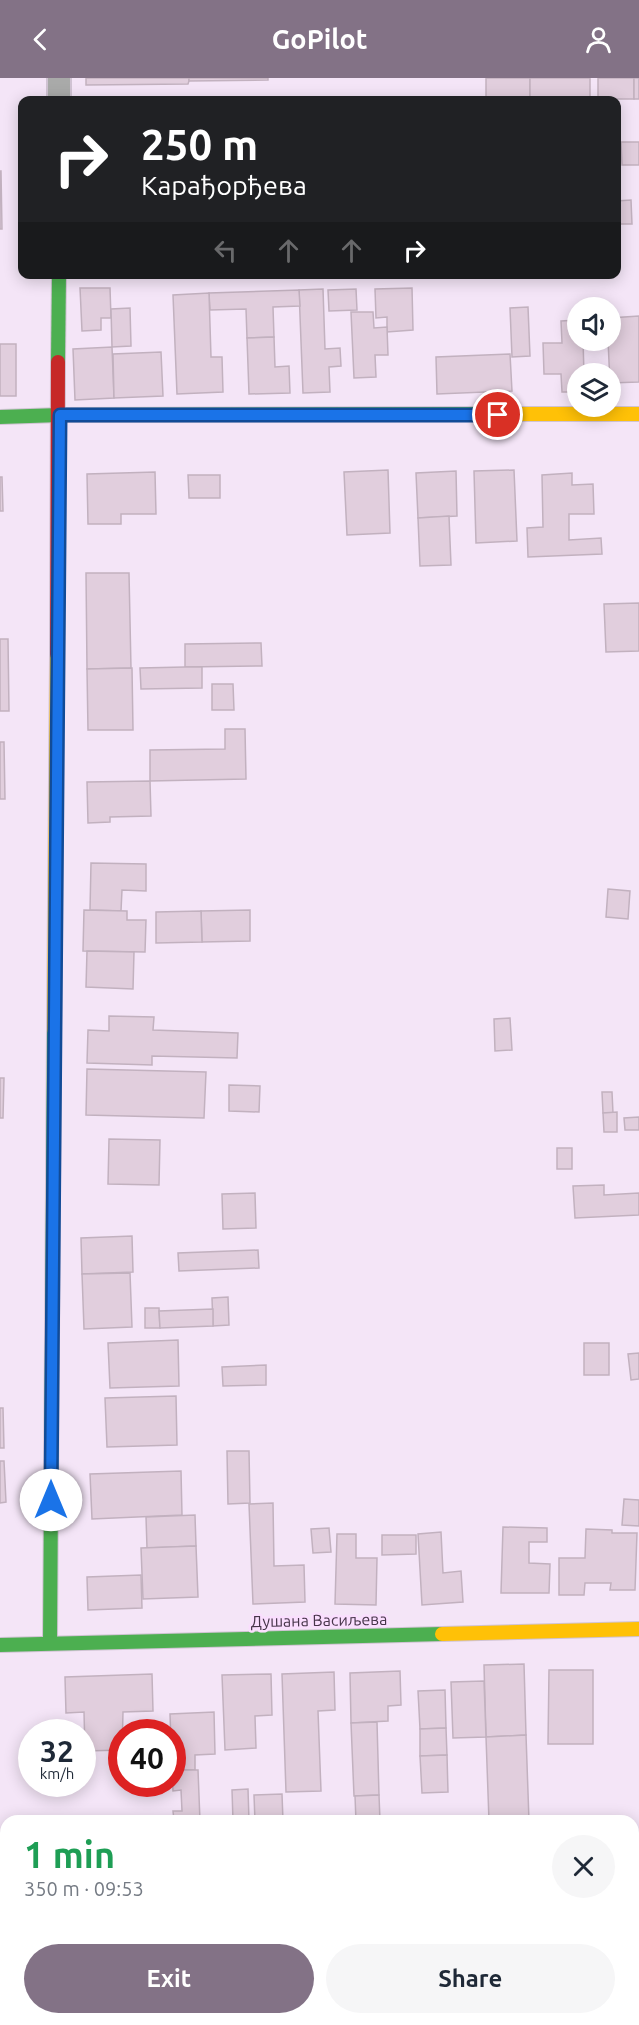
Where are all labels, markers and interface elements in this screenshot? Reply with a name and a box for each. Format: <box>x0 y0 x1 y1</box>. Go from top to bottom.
icon: back <box>24 23 57 56</box>
icon: person <box>582 23 615 56</box>
text: GoPilot <box>272 24 367 54</box>
icon: right <box>42 120 120 198</box>
text: 250 m <box>141 121 258 168</box>
text: Карађорђева <box>141 170 307 200</box>
icon: left <box>209 234 242 267</box>
icon: ahead <box>272 234 305 267</box>
icon: ahead <box>335 234 368 267</box>
icon: right <box>398 234 431 267</box>
map controls <box>567 297 621 417</box>
button: sound <box>567 297 621 351</box>
button: layers <box>567 363 621 417</box>
pin <box>472 389 523 440</box>
icon: arrive <box>481 398 514 431</box>
position arrow <box>19 1468 83 1532</box>
street label: Душана Васиљева <box>251 1610 387 1630</box>
speed limit sign: 40 <box>108 1719 186 1797</box>
text: 32 <box>40 1734 74 1768</box>
text: km/h <box>40 1765 74 1782</box>
text: 1 min <box>24 1834 115 1875</box>
button: close <box>552 1835 615 1898</box>
text: 350 m · 09:53 <box>24 1877 144 1900</box>
button: Exit <box>24 1944 314 2013</box>
button: Share <box>326 1944 615 2013</box>

